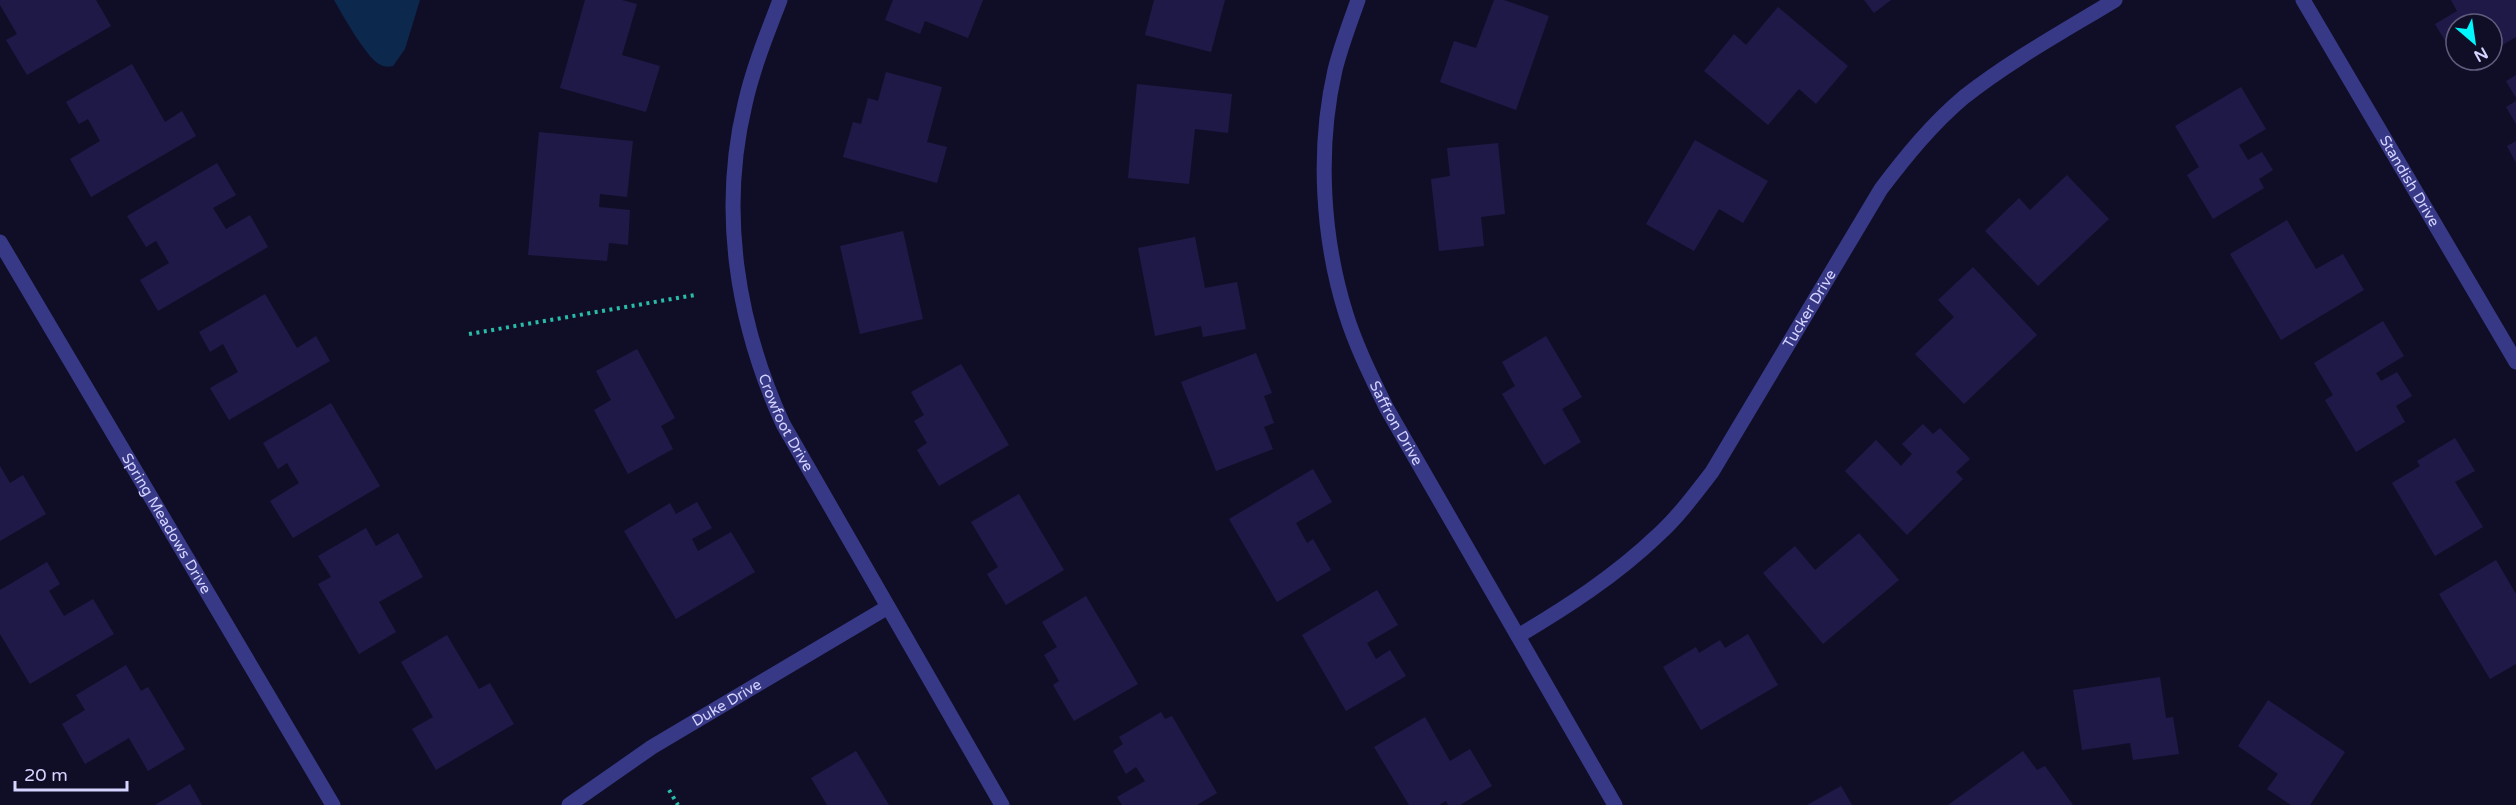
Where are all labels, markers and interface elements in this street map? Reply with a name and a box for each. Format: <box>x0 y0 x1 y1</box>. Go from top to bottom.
north arrow <box>2444 12 2504 72</box>
text: N <box>2470 42 2491 66</box>
street label: Standish Drive <box>2376 132 2443 230</box>
street label: Tucker Drive <box>1779 266 1840 352</box>
street label: Crowfoot Drive <box>754 371 817 475</box>
street label: Saffron Drive <box>1366 378 1427 469</box>
street label: Spring Meadows Drive <box>118 450 215 597</box>
street label: Duke Drive <box>689 675 765 730</box>
scale bar <box>15 754 128 792</box>
text: 20 m <box>24 764 68 786</box>

